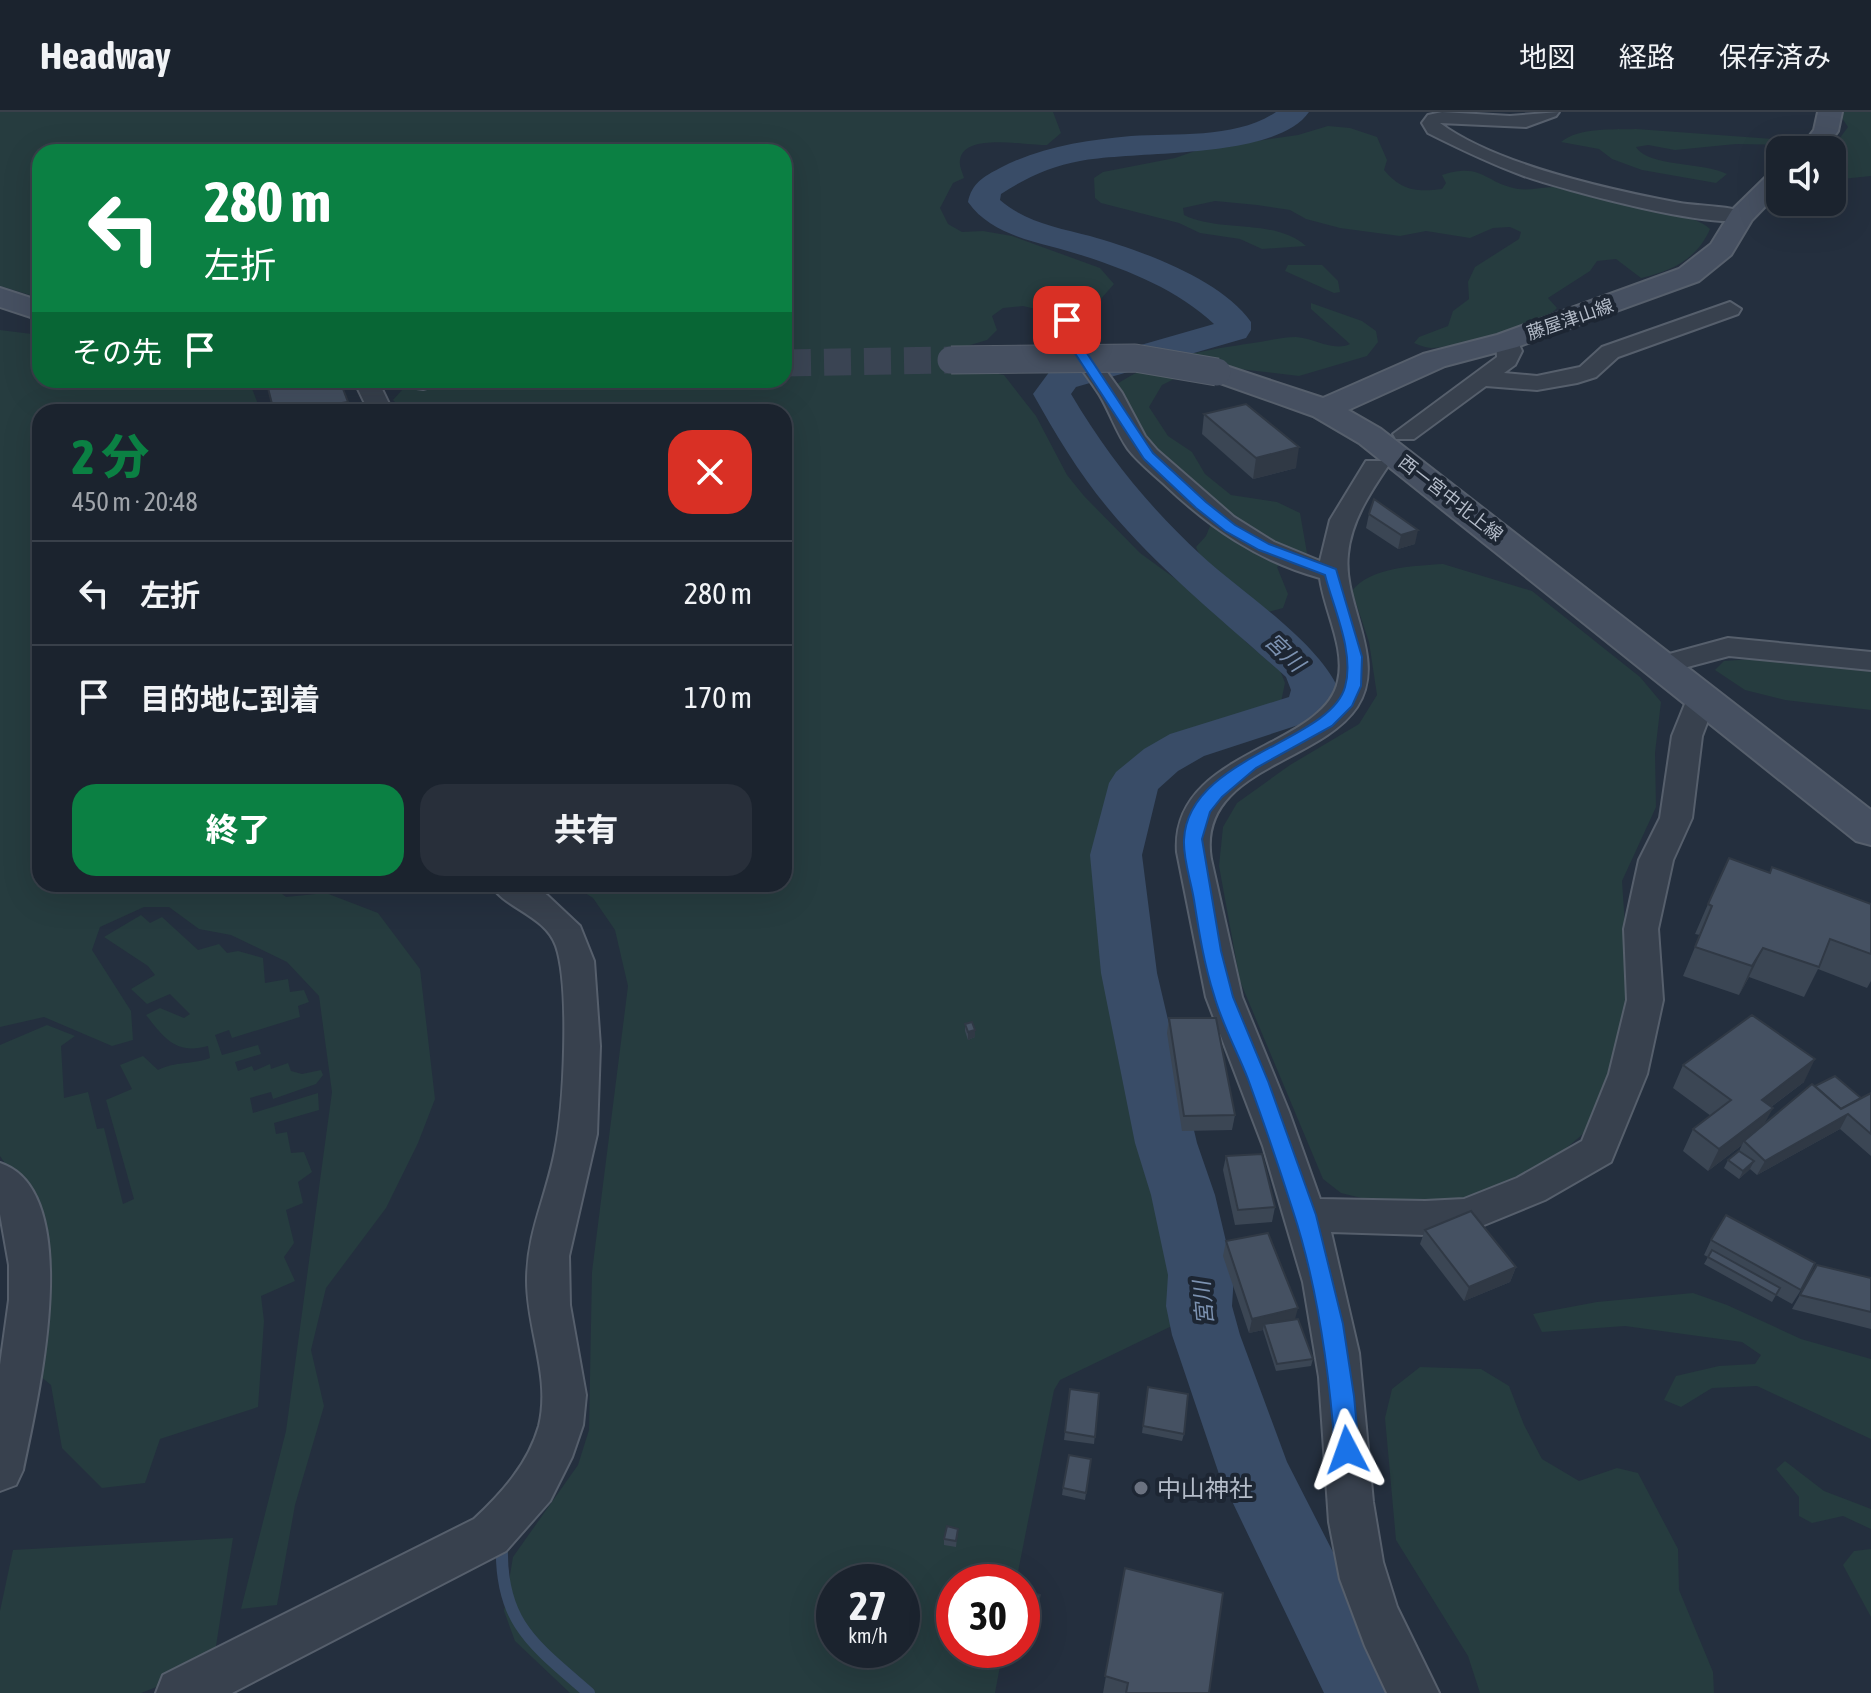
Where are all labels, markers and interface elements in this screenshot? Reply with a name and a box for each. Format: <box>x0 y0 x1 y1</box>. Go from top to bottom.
text: Headway <box>40 34 171 77</box>
text: 地図 <box>1519 41 1575 73</box>
text: 経路 <box>1619 41 1675 73</box>
text: 保存済み <box>1719 41 1831 73</box>
map controls <box>1766 136 1846 216</box>
button: sound <box>1766 136 1846 216</box>
text: 280 m <box>204 170 331 234</box>
icon: left <box>72 176 176 280</box>
text: 左折 <box>204 244 276 286</box>
pin <box>1033 286 1101 354</box>
street label: 藤屋津山線 <box>1524 294 1616 344</box>
icon: arrive <box>1045 298 1089 342</box>
icon: arrive <box>178 328 222 372</box>
text: その先 <box>72 335 162 369</box>
text: 2 分 <box>72 429 149 484</box>
button: close <box>668 430 752 514</box>
street label: 西一宮中北上線 <box>1395 451 1507 545</box>
text: 450 m · 20:48 <box>72 487 198 517</box>
icon: left <box>72 571 116 615</box>
text: 280 m <box>684 576 752 610</box>
text: 左折 <box>140 578 200 612</box>
water label: 宮川 <box>1260 627 1311 678</box>
icon: arrive <box>72 675 116 719</box>
text: 170 m <box>684 680 752 714</box>
text: 目的地に到着 <box>140 682 320 716</box>
button: 終了 <box>72 784 404 876</box>
button: 共有 <box>420 784 752 876</box>
water label: 宮川 <box>1188 1278 1218 1326</box>
position arrow <box>1305 1408 1389 1492</box>
place label: 中山神社 <box>1157 1475 1253 1502</box>
marker: 中山神社 <box>1132 1479 1150 1497</box>
speed limit sign: 30 <box>936 1564 1040 1668</box>
text: 27 <box>849 1583 887 1628</box>
text: km/h <box>848 1624 888 1647</box>

